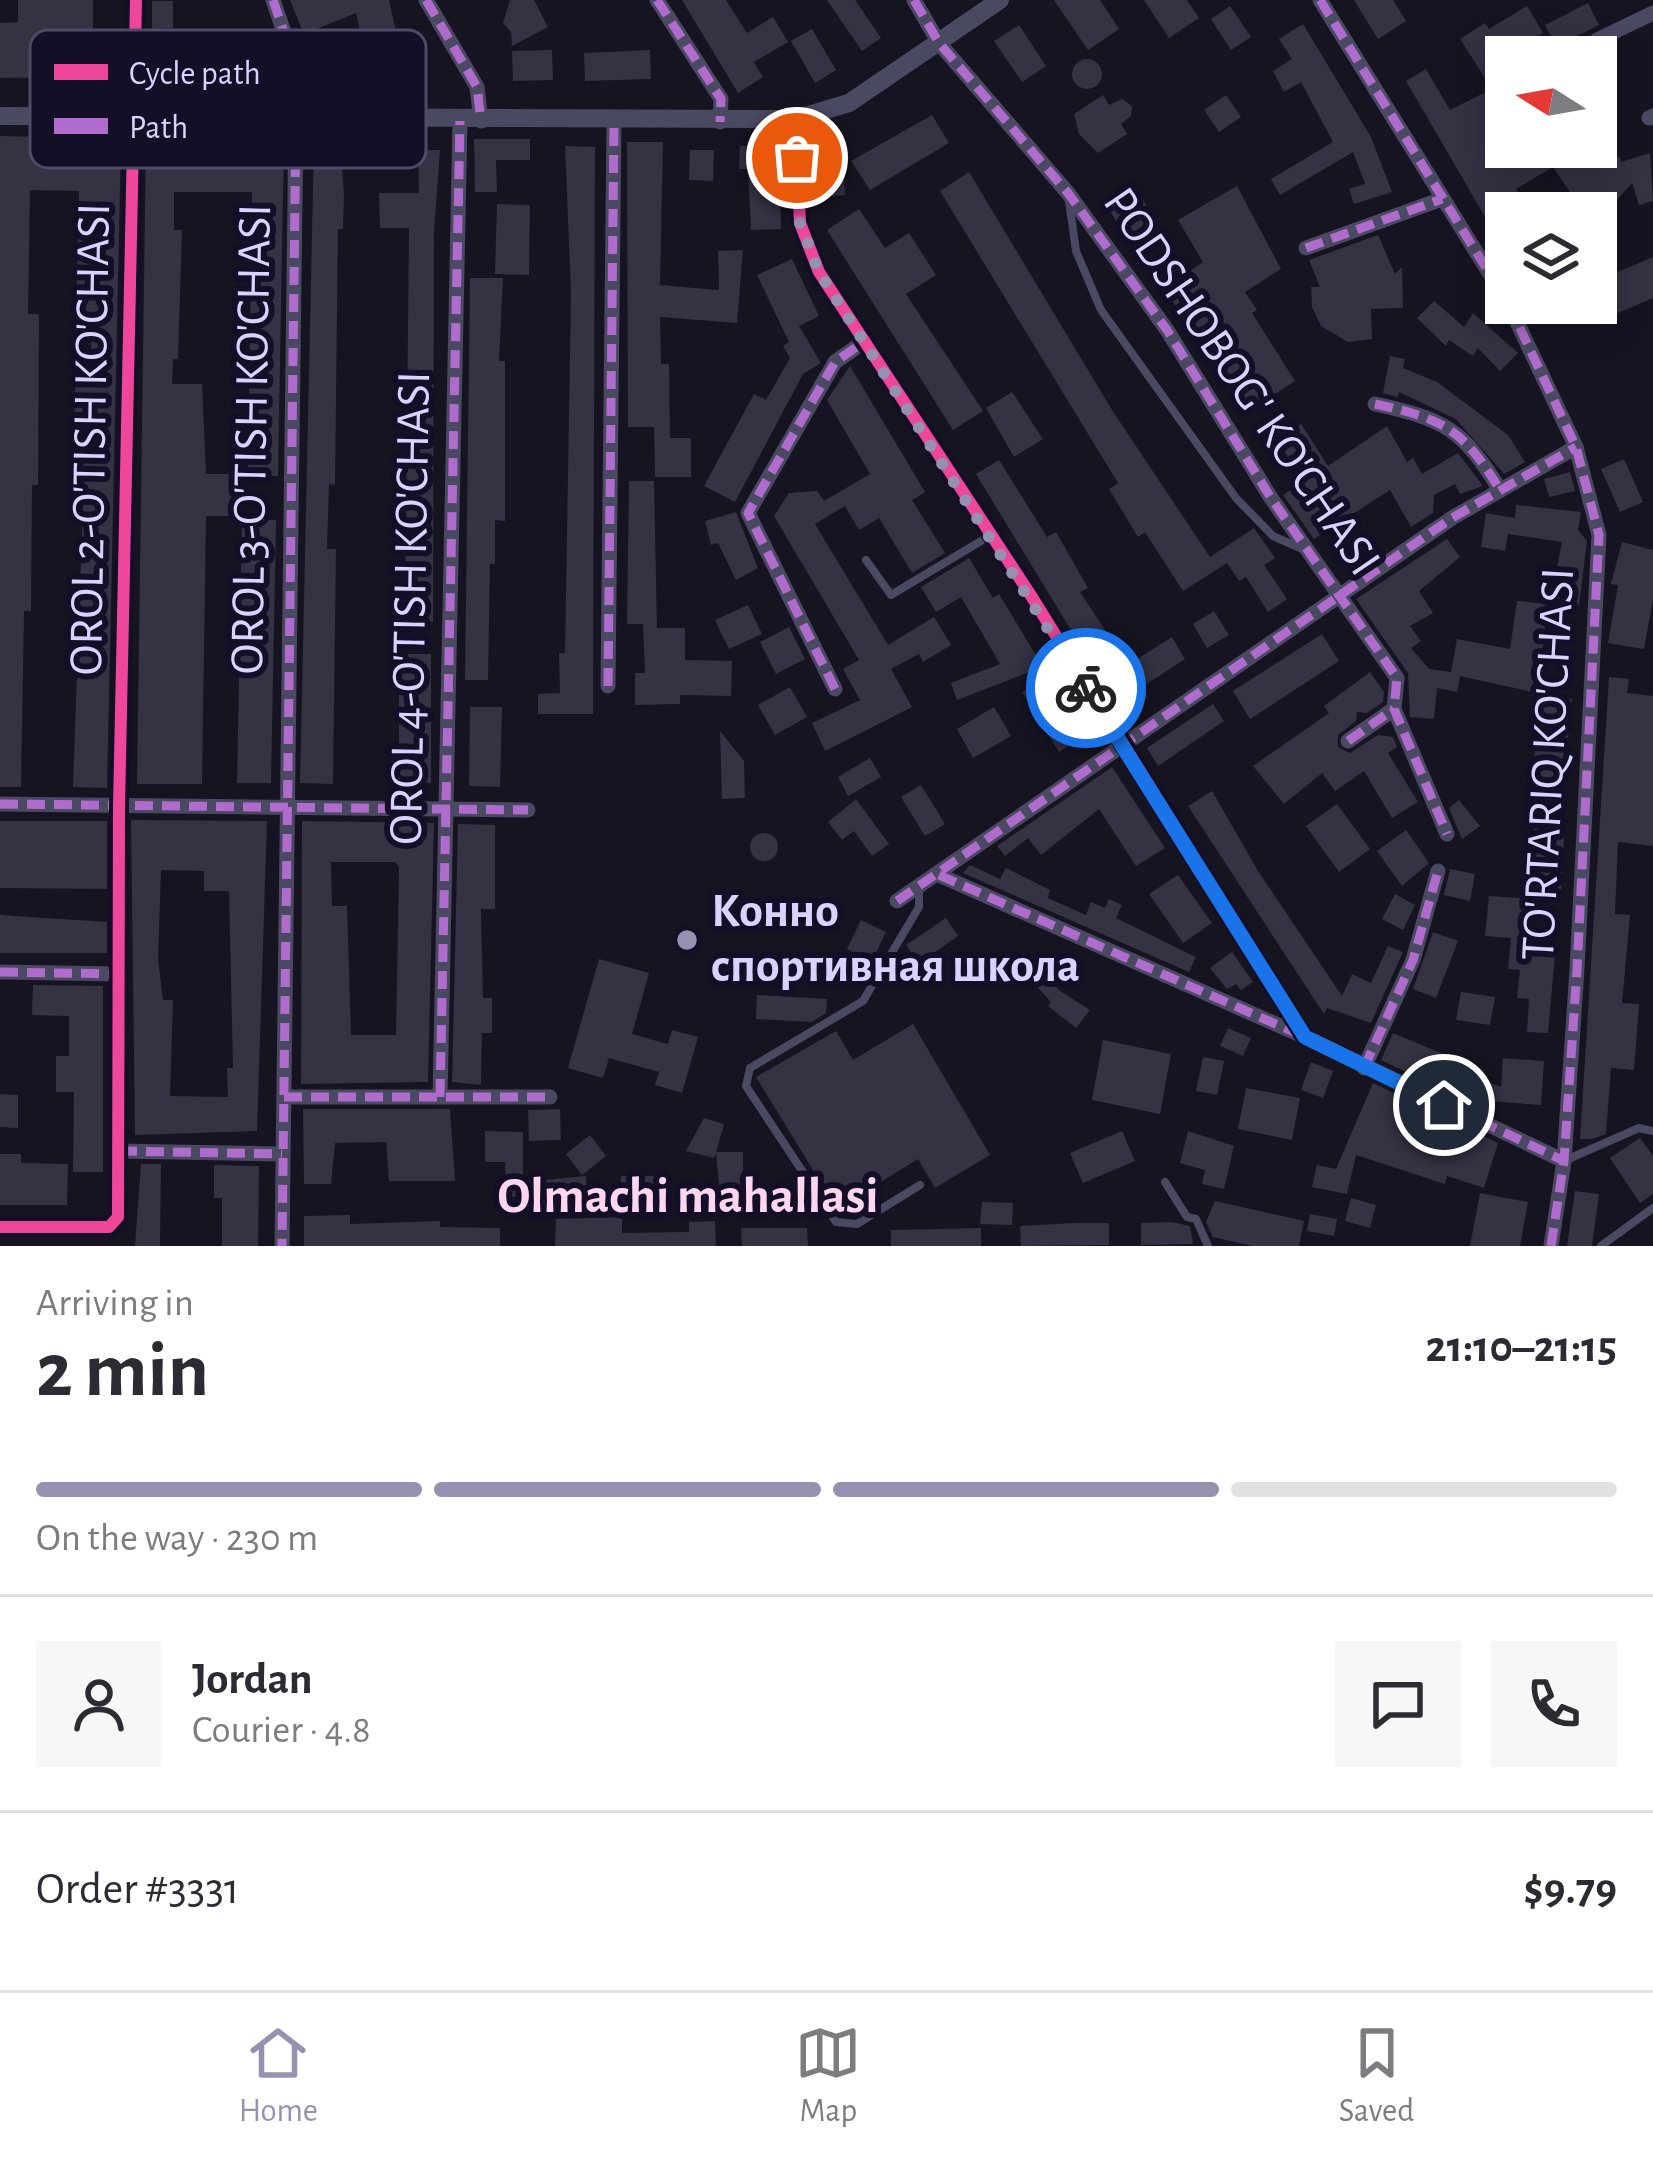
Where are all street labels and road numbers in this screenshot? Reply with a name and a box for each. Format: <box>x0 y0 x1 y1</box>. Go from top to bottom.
street label: PODSHOBOG' KO'CHASI <box>1094 180 1388 584</box>
street label: OROL 2-O'TISH KO'CHASI <box>63 202 119 676</box>
street label: OROL 3-O'TISH KO'CHASI <box>224 203 280 675</box>
street label: OROL 4-O'TISH KO'CHASI <box>383 371 439 845</box>
street label: TO'RTARIQ KO'CHASI <box>1515 566 1583 962</box>

